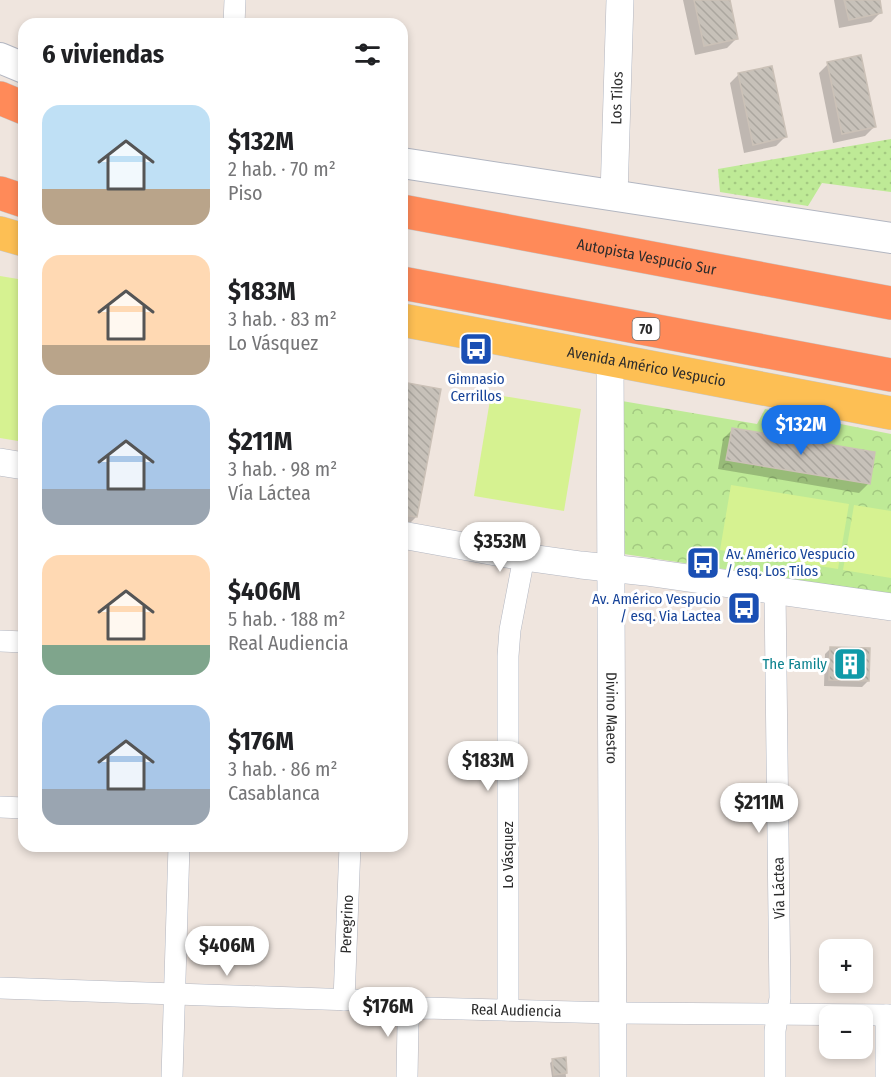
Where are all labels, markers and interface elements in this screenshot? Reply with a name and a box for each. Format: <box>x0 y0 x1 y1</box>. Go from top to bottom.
icon: filters <box>351 38 384 71</box>
text: 6 viviendas <box>42 39 164 70</box>
street label: Los Tilos <box>607 71 627 125</box>
text: $132M <box>228 126 294 157</box>
icon: home <box>90 129 162 201</box>
text: 2 hab. · 70 m² <box>228 157 336 181</box>
text: Piso <box>228 181 263 205</box>
street label: Autopista Vespucio Sur <box>576 235 719 279</box>
text: $183M <box>228 276 296 307</box>
icon: home <box>90 279 162 351</box>
text: 3 hab. · 83 m² <box>228 307 337 331</box>
road number: 70 <box>632 318 660 340</box>
text: Lo Vásquez <box>228 331 318 355</box>
bus stop icon: Gimnasio Cerrillos <box>458 331 494 367</box>
street label: Avenida Américo Vespucio <box>566 343 728 390</box>
place label: Gimnasio Cerrillos <box>447 370 505 405</box>
pin: $132M <box>759 405 843 456</box>
text: $132M <box>776 412 826 436</box>
text: $211M <box>228 426 293 457</box>
icon: home <box>90 429 162 501</box>
text: 3 hab. · 98 m² <box>228 457 337 481</box>
text: Vía Láctea <box>228 481 311 505</box>
pin: $353M <box>458 522 542 573</box>
text: $353M <box>474 529 526 553</box>
bus stop icon: Av. Américo Vespucio / esq. Los Tilos <box>685 545 721 581</box>
place label: Av. Américo Vespucio / esq. Los Tilos <box>726 545 855 580</box>
text: $406M <box>228 576 301 607</box>
icon: home <box>90 579 162 651</box>
place label: Av. Américo Vespucio / esq. Via Lactea <box>592 590 721 625</box>
bus stop icon: Av. Américo Vespucio / esq. Via Lactea <box>726 590 762 626</box>
text: 5 hab. · 188 m² <box>228 607 346 631</box>
text: Real Audiencia <box>228 631 348 655</box>
building icon: The Family <box>832 646 868 682</box>
place label: The Family <box>762 655 827 673</box>
street label: Divino Maestro <box>602 672 621 764</box>
text: $176M <box>228 726 294 757</box>
icon: home <box>90 729 162 801</box>
pin: $183M <box>446 741 530 792</box>
text: $183M <box>462 748 514 772</box>
text: 3 hab. · 86 m² <box>228 757 338 781</box>
text: Casablanca <box>228 781 320 805</box>
pin: $211M <box>717 783 801 834</box>
text: $211M <box>734 790 784 814</box>
street label: Lo Vásquez <box>499 821 517 889</box>
street label: Vía Láctea <box>769 857 789 919</box>
street label: Peregrino <box>337 894 357 954</box>
pin: $406M <box>185 926 269 977</box>
text: $406M <box>199 933 255 957</box>
map controls <box>819 939 873 1059</box>
button: + <box>819 939 873 993</box>
pin: $176M <box>346 987 430 1038</box>
text: $176M <box>363 994 413 1018</box>
street label: Real Audiencia <box>471 1000 562 1021</box>
button: − <box>819 1005 873 1059</box>

